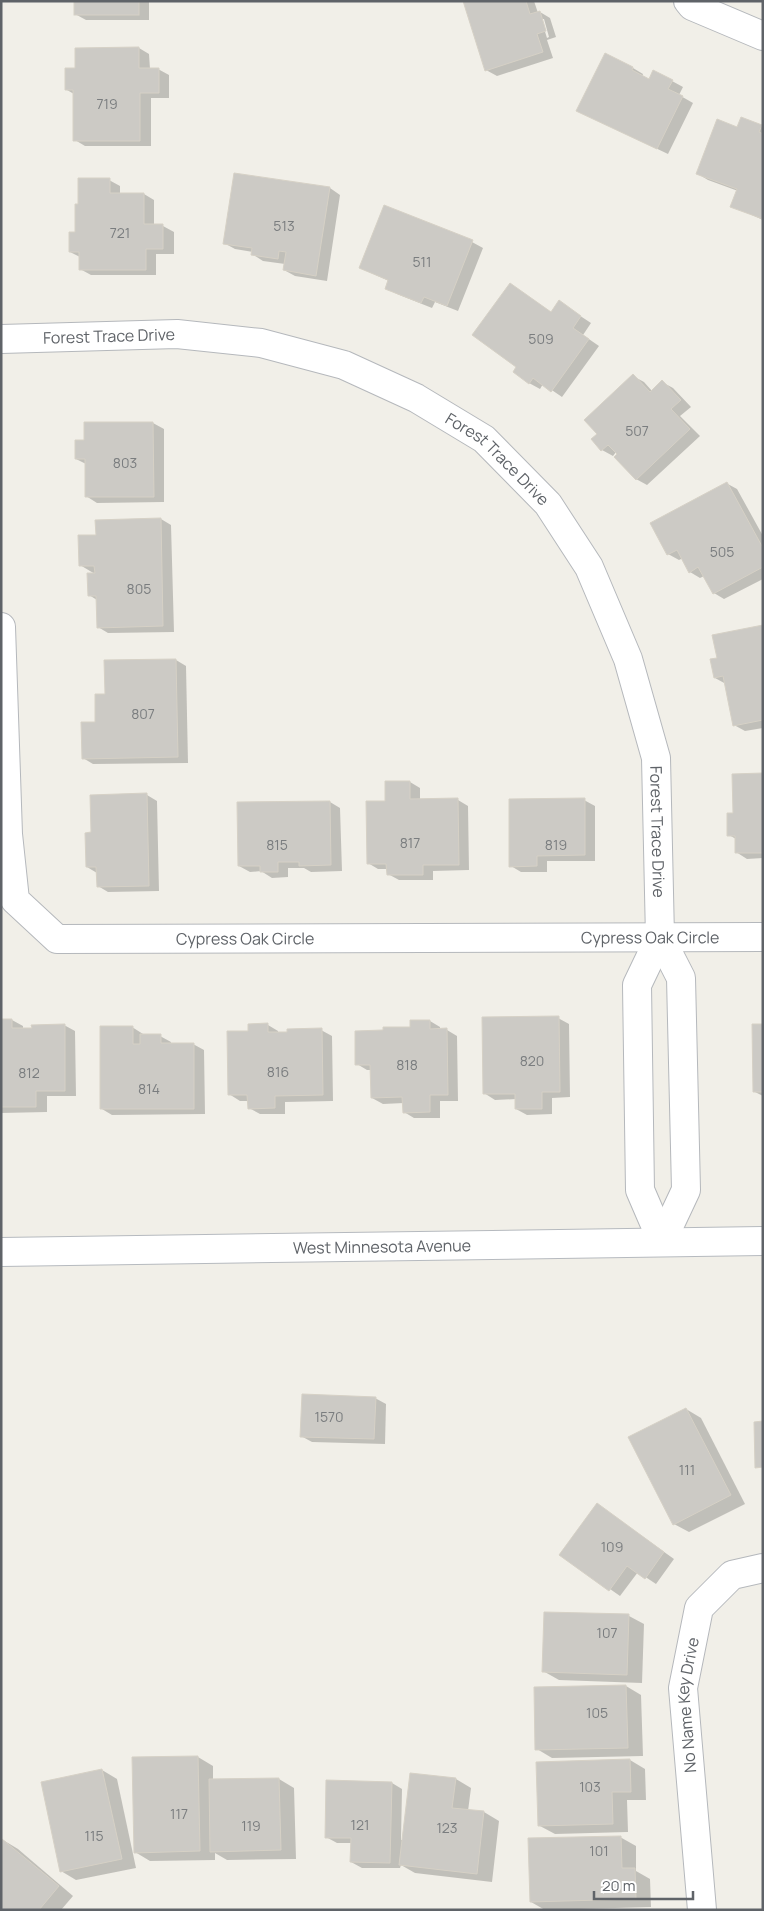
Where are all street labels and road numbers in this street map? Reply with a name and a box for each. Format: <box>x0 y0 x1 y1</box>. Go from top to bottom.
street label: Forest Trace Drive <box>43 323 175 349</box>
street label: Forest Trace Drive <box>441 407 554 510</box>
street label: Forest Trace Drive <box>645 766 670 898</box>
street label: Cypress Oak Circle <box>581 926 719 949</box>
street label: Cypress Oak Circle <box>176 927 314 950</box>
street label: West Minnesota Avenue <box>293 1234 471 1259</box>
street label: No Name Key Drive <box>672 1635 704 1774</box>

